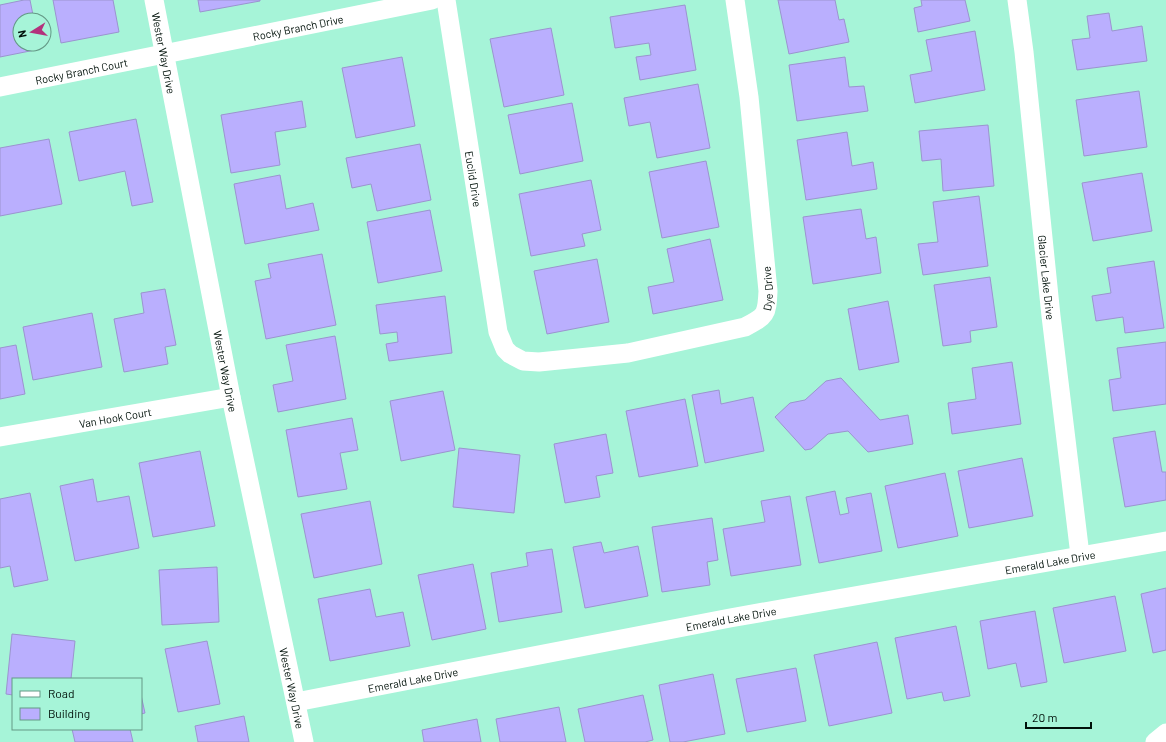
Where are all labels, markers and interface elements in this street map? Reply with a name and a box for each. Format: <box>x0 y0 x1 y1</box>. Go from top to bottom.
street label: Wester Way Drive <box>150 11 179 95</box>
street label: Rocky Branch Drive <box>252 11 345 42</box>
north arrow <box>12 12 52 52</box>
text: N <box>15 29 29 39</box>
street label: Rocky Branch Court <box>34 55 129 86</box>
street label: Euclid Drive <box>463 150 485 208</box>
street label: Glacier Lake Drive <box>1036 234 1058 321</box>
street label: Dye Drive <box>759 266 774 312</box>
street label: Wester Way Drive <box>212 329 240 413</box>
street label: Van Hook Court <box>78 404 153 430</box>
street label: Emerald Lake Drive <box>1004 547 1096 576</box>
street label: Emerald Lake Drive <box>685 603 777 633</box>
street label: Wester Way Drive <box>278 646 308 730</box>
street label: Emerald Lake Drive <box>367 664 459 694</box>
legend <box>12 678 142 730</box>
text: Road <box>48 686 75 700</box>
scale bar <box>1026 704 1091 730</box>
text: Building <box>48 706 90 720</box>
text: 20 m <box>1032 710 1058 724</box>

